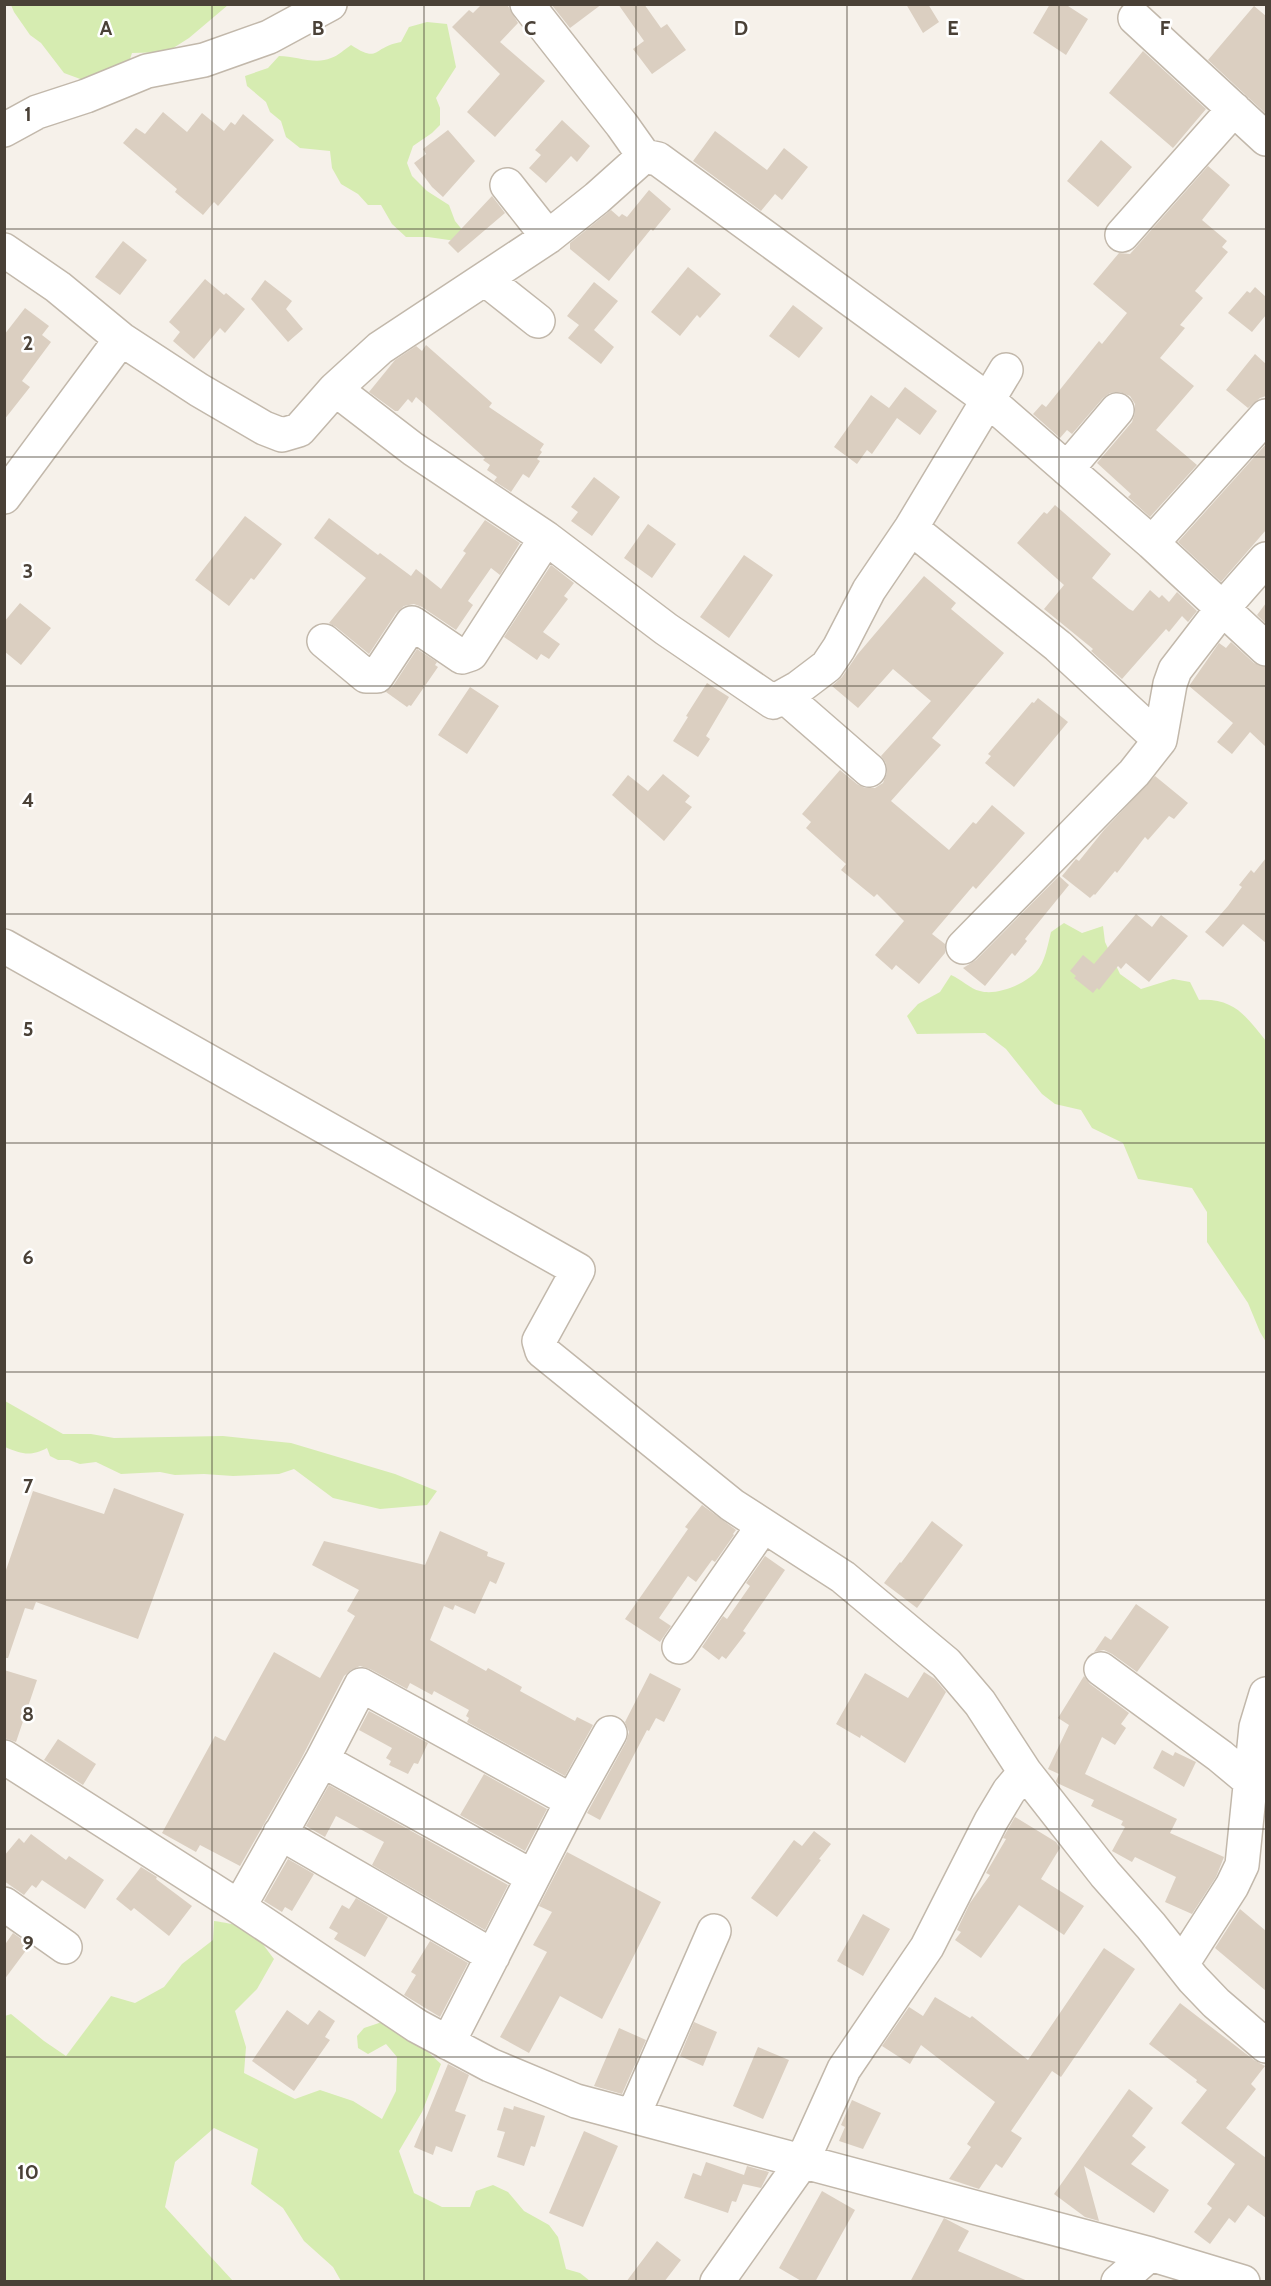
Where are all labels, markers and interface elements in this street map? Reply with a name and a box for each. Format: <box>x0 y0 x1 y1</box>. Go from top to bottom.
text: A <box>100 16 113 40</box>
text: B <box>312 16 324 40</box>
text: C <box>524 16 536 40</box>
text: D <box>734 16 748 40</box>
text: E <box>947 16 959 40</box>
text: F <box>1160 16 1171 40</box>
text: 1 <box>24 102 32 126</box>
text: 2 <box>23 331 33 355</box>
text: 3 <box>23 559 33 583</box>
text: 4 <box>22 788 34 812</box>
text: 5 <box>23 1017 33 1041</box>
text: 6 <box>22 1245 34 1269</box>
text: 7 <box>23 1474 34 1498</box>
text: 8 <box>22 1702 34 1726</box>
text: 9 <box>22 1931 34 1955</box>
text: 10 <box>17 2160 39 2184</box>

